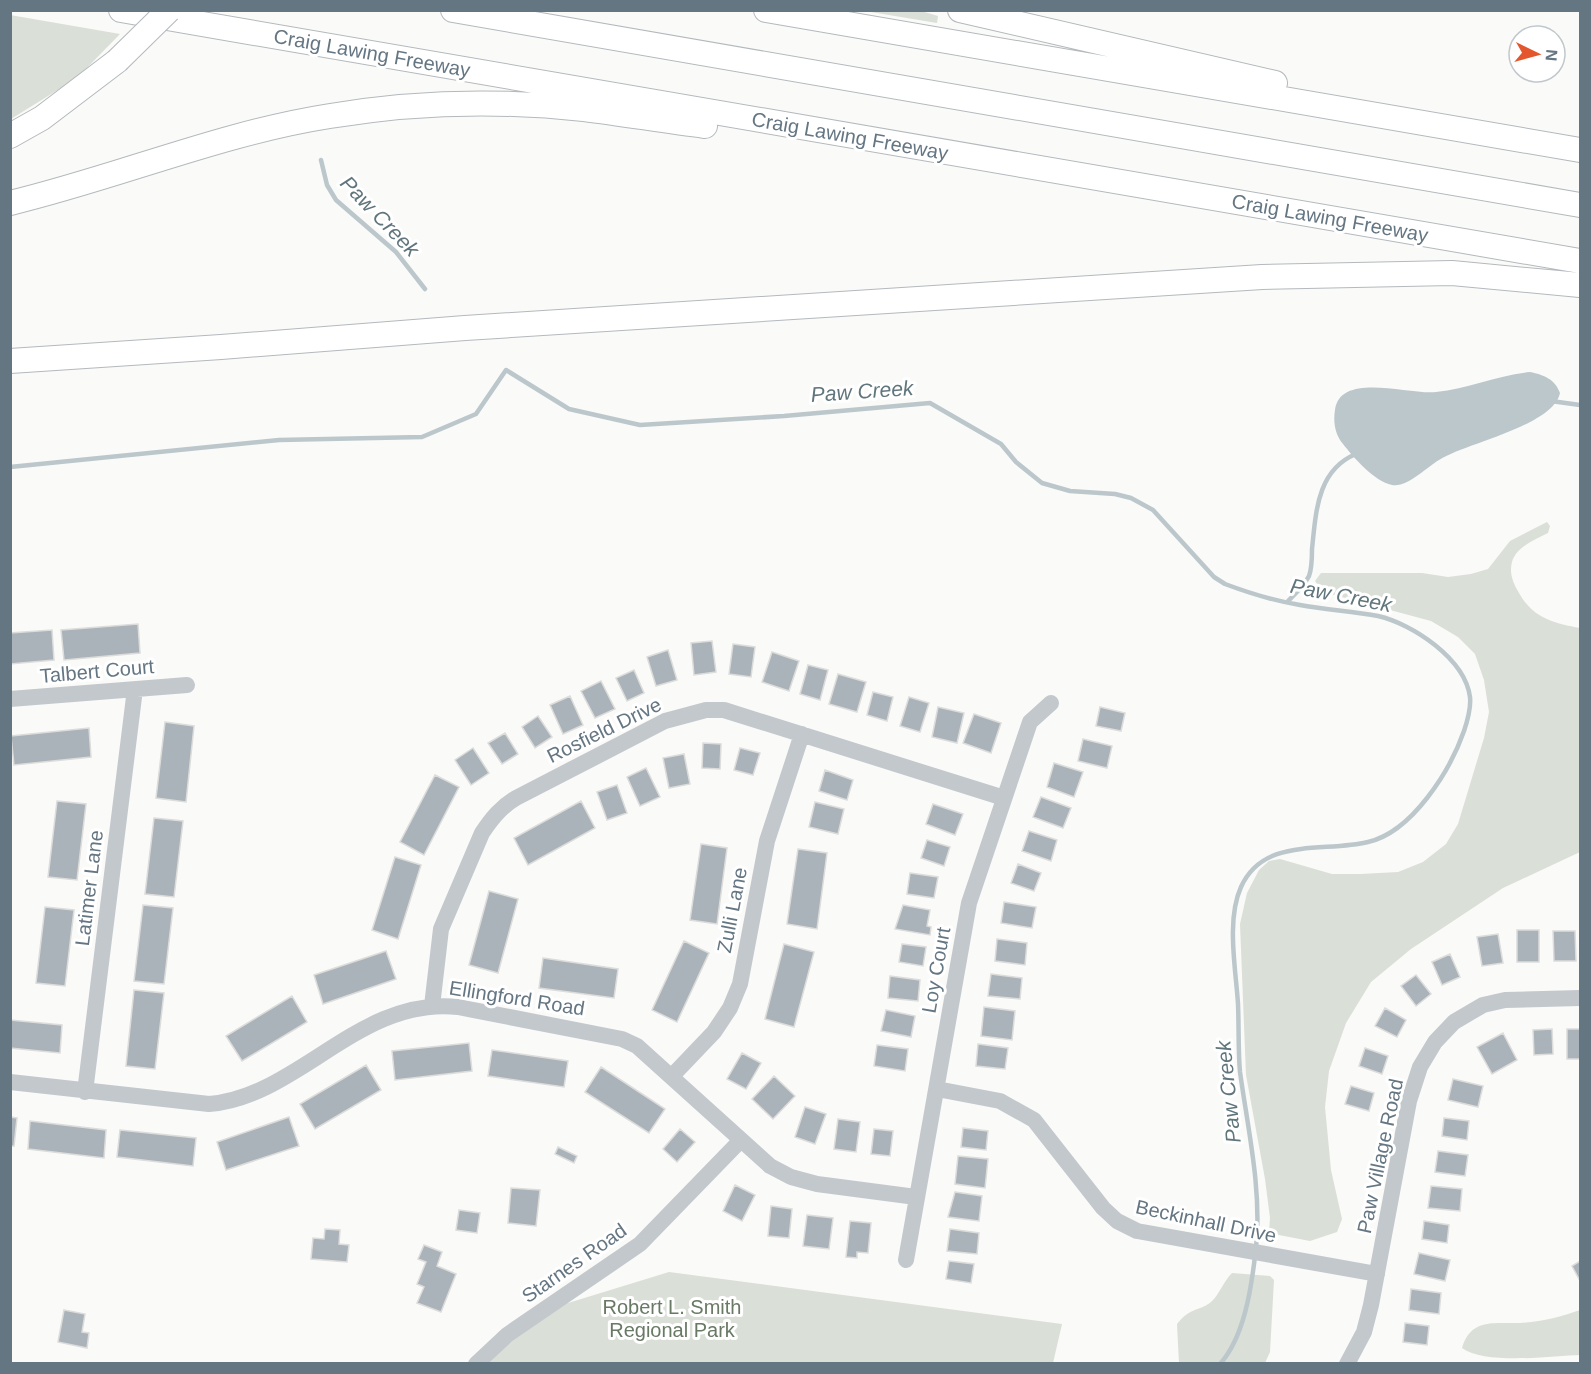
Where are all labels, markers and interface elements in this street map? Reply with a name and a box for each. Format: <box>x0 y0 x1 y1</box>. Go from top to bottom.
north arrow <box>1507 24 1567 84</box>
street label: Craig Lawing Freeway <box>272 25 472 81</box>
text: N <box>1542 49 1560 62</box>
street label: Craig Lawing Freeway <box>750 108 950 164</box>
water label: Paw Creek <box>336 171 425 262</box>
street label: Craig Lawing Freeway <box>1230 190 1430 246</box>
water label: Paw Creek <box>810 376 916 406</box>
water label: Paw Creek <box>1288 574 1395 616</box>
street label: Talbert Court <box>39 655 155 687</box>
street label: Rosfield Drive <box>543 693 665 767</box>
street label: Latimer Lane <box>71 829 107 947</box>
street label: Zulli Lane <box>713 865 751 955</box>
street label: Loy Court <box>918 925 954 1015</box>
street label: Ellingford Road <box>448 976 586 1020</box>
water label: Paw Creek <box>1211 1038 1245 1144</box>
street label: Paw Village Road <box>1353 1077 1407 1235</box>
street label: Beckinhall Drive <box>1134 1195 1278 1247</box>
street label: Starnes Road <box>518 1219 630 1307</box>
park label: Robert L. Smith Regional Park <box>603 1296 741 1341</box>

